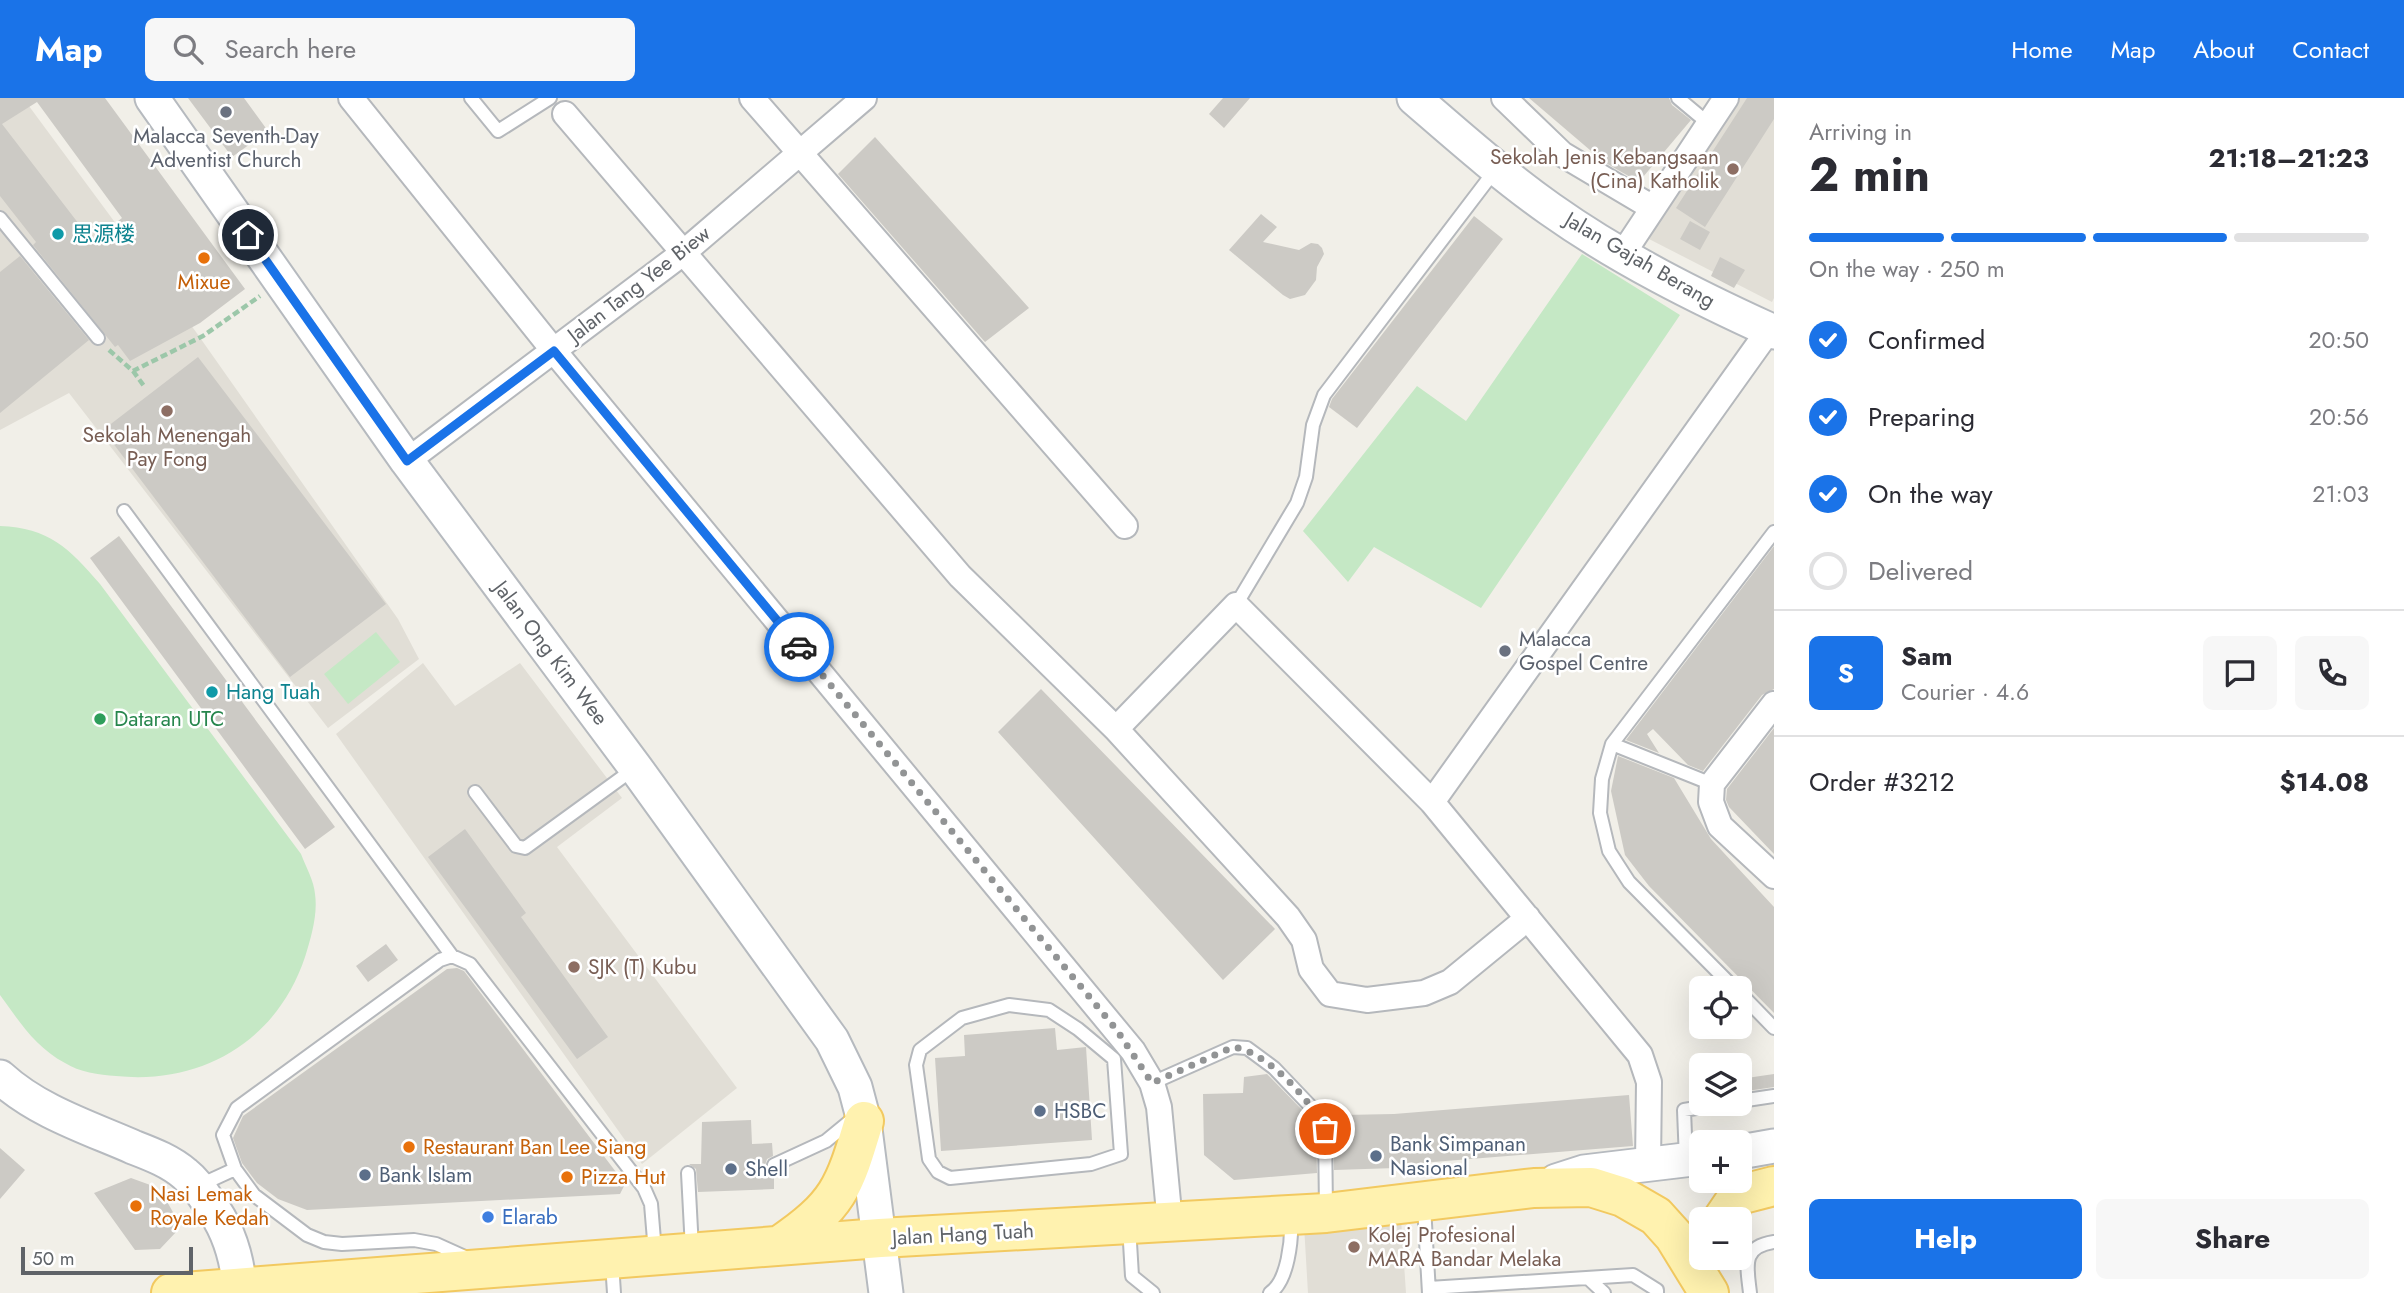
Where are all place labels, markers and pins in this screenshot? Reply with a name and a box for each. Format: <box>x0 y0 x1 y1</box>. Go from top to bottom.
marker: Malacca Seventh-Day Adventist Church <box>218 104 234 120</box>
place label: Malacca Seventh-Day Adventist Church <box>133 121 319 175</box>
place label: Sekolah Jenis Kebangsaan (Cina) Katholik <box>1490 142 1720 196</box>
marker: Sekolah Jenis Kebangsaan (Cina) Katholik <box>1725 161 1741 177</box>
pin <box>218 205 278 265</box>
place label: 思源楼 <box>72 219 135 249</box>
marker: 思源楼 <box>50 226 66 242</box>
marker: Mixue <box>196 250 212 266</box>
place label: Mixue <box>178 267 231 297</box>
marker: Sekolah Menengah Pay Fong <box>159 403 175 419</box>
place label: Sekolah Menengah Pay Fong <box>83 420 251 474</box>
place label: Malacca Gospel Centre <box>1519 624 1648 678</box>
marker: Malacca Gospel Centre <box>1497 643 1513 659</box>
place label: Hang Tuah <box>226 677 321 707</box>
marker: Hang Tuah <box>204 684 220 700</box>
place label: Dataran UTC <box>114 704 224 734</box>
marker: Dataran UTC <box>92 711 108 727</box>
place label: SJK (T) Kubu <box>588 952 697 982</box>
marker: SJK (T) Kubu <box>566 959 582 975</box>
place label: HSBC <box>1054 1096 1107 1126</box>
pin <box>1295 1099 1355 1159</box>
marker: HSBC <box>1032 1103 1048 1119</box>
place label: Bank Simpanan Nasional <box>1390 1129 1526 1183</box>
place label: Restaurant Ban Lee Siang <box>423 1132 646 1162</box>
marker: Restaurant Ban Lee Siang <box>401 1139 417 1155</box>
marker: Bank Simpanan Nasional <box>1368 1148 1384 1164</box>
place label: Shell <box>745 1154 788 1184</box>
place label: Bank Islam <box>379 1160 472 1190</box>
marker: Shell <box>723 1161 739 1177</box>
place label: Pizza Hut <box>581 1162 665 1192</box>
marker: Bank Islam <box>357 1167 373 1183</box>
marker: Pizza Hut <box>559 1169 575 1185</box>
place label: Nasi Lemak Royale Kedah <box>150 1179 269 1233</box>
marker: Nasi Lemak Royale Kedah <box>128 1198 144 1214</box>
place label: Elarab <box>502 1202 558 1232</box>
marker: Elarab <box>480 1209 496 1225</box>
place label: Kolej Profesional MARA Bandar Melaka <box>1368 1220 1561 1274</box>
marker: Kolej Profesional MARA Bandar Melaka <box>1346 1239 1362 1255</box>

